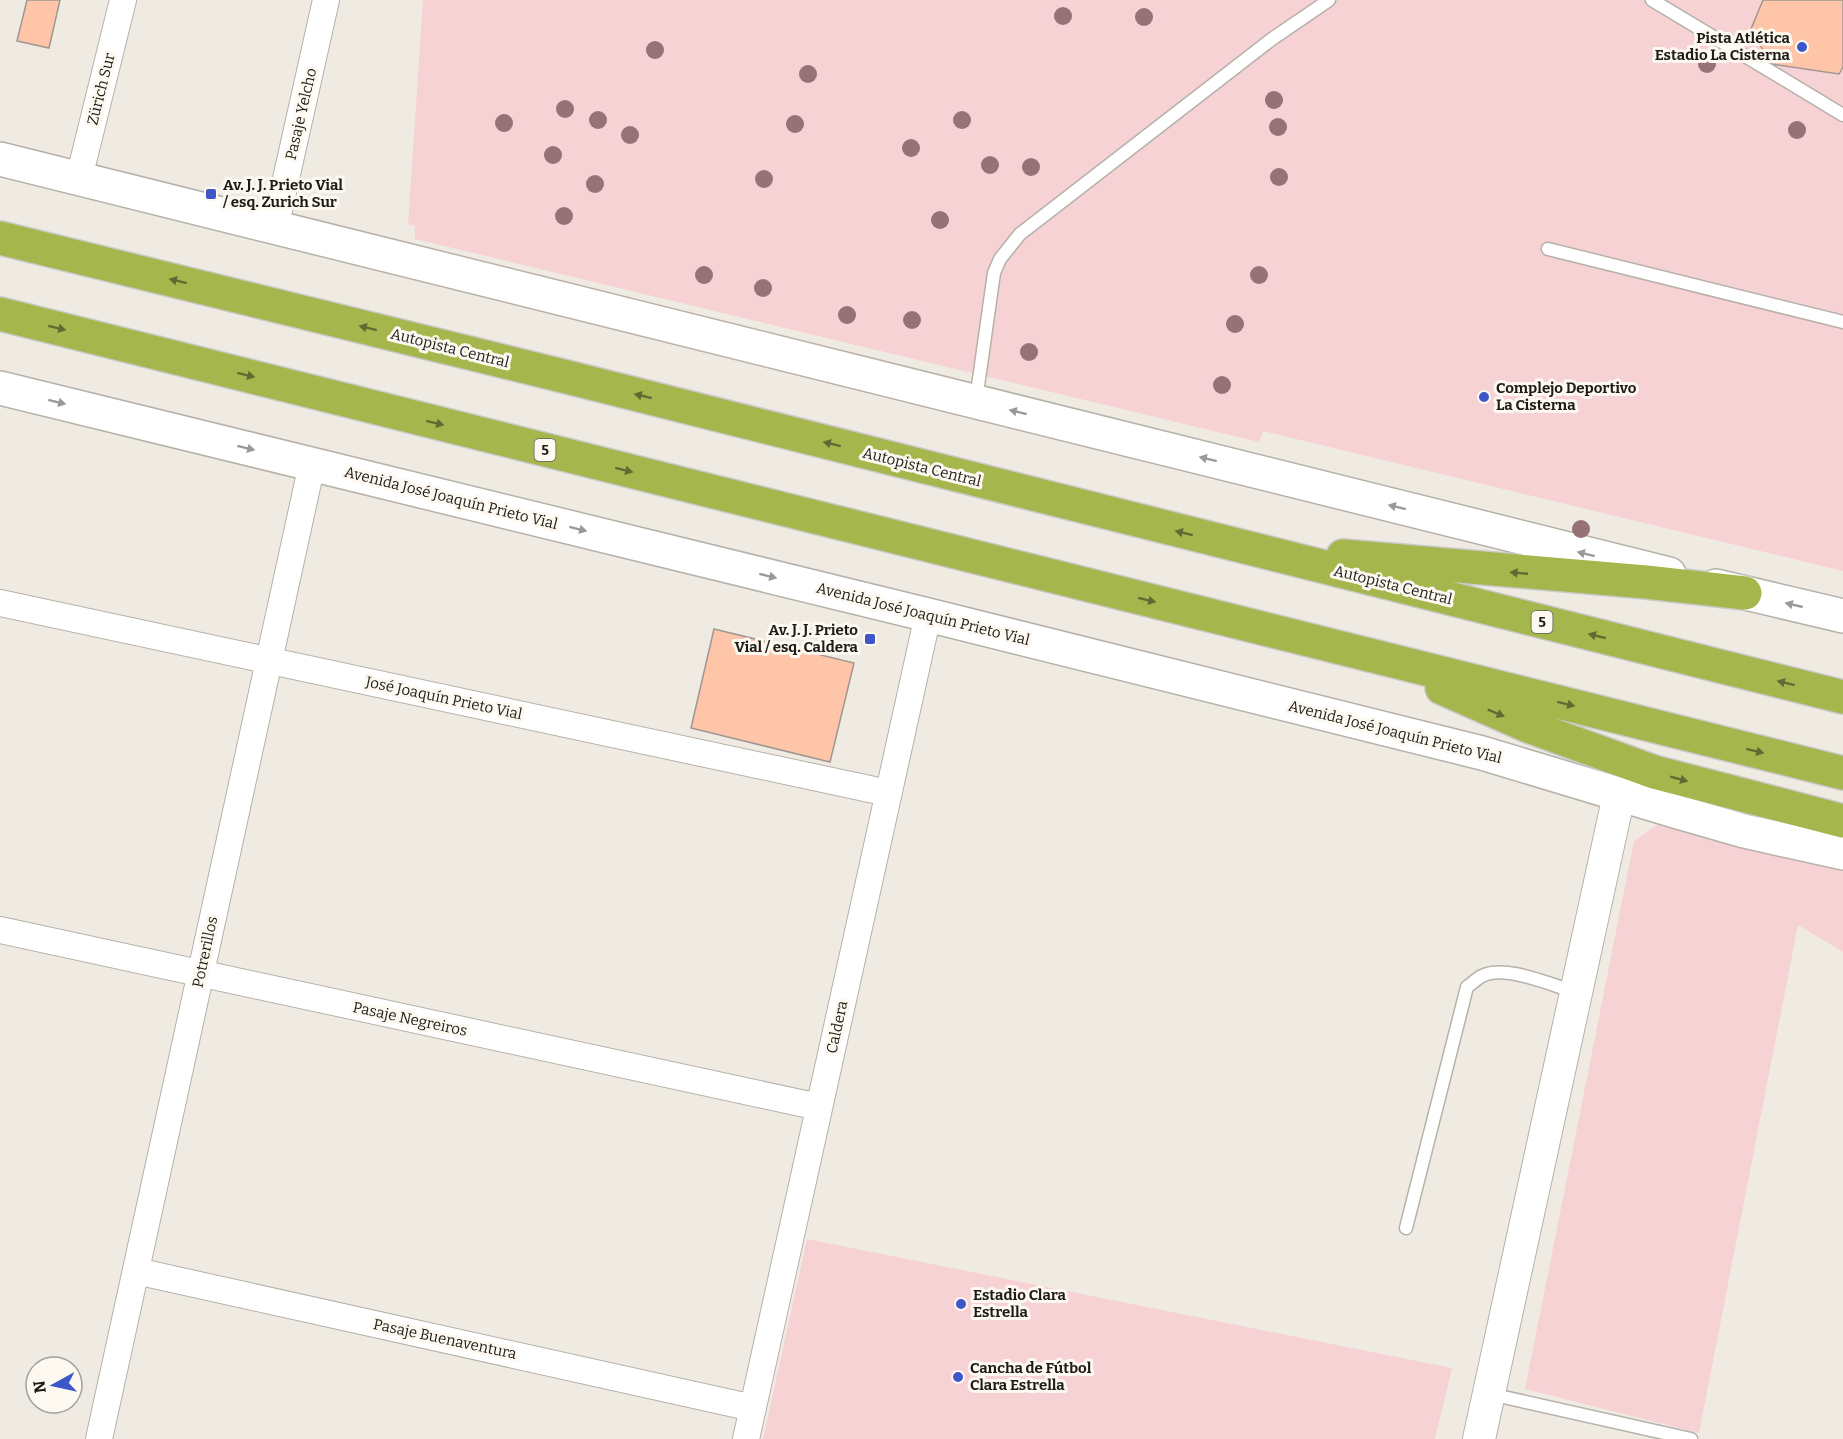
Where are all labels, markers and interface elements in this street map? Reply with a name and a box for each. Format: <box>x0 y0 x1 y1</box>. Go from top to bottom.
place label: Pista Atlética Estadio La Cisterna <box>1655 29 1791 64</box>
marker: Pista Atlética Estadio La Cisterna <box>1795 40 1809 54</box>
street label: Zürich Sur <box>83 51 119 127</box>
street label: Pasaje Yelcho <box>282 66 320 162</box>
place label: Av. J. J. Prieto Vial / esq. Zurich Sur <box>222 176 343 211</box>
marker: Av. J. J. Prieto Vial / esq. Zurich Sur <box>204 187 218 201</box>
one-way arrow <box>169 276 188 286</box>
one-way arrow <box>359 323 377 333</box>
one-way arrow <box>48 324 66 334</box>
street label: Autopista Central <box>389 325 511 371</box>
one-way arrow <box>237 371 255 381</box>
place label: Complejo Deportivo La Cisterna <box>1496 379 1637 414</box>
marker: Complejo Deportivo La Cisterna <box>1477 390 1491 404</box>
one-way arrow <box>634 391 652 401</box>
one-way arrow <box>48 397 66 407</box>
one-way arrow <box>1009 407 1028 417</box>
one-way arrow <box>426 418 444 428</box>
road number: 5 <box>534 439 556 461</box>
one-way arrow <box>823 439 841 449</box>
one-way arrow <box>237 444 255 454</box>
street label: Autopista Central <box>861 444 983 490</box>
one-way arrow <box>1198 454 1217 464</box>
street label: Avenida José Joaquín Prieto Vial <box>342 463 560 533</box>
one-way arrow <box>615 465 634 475</box>
one-way arrow <box>1388 501 1406 511</box>
one-way arrow <box>569 525 588 535</box>
one-way arrow <box>1175 528 1193 538</box>
one-way arrow <box>1577 548 1595 558</box>
street label: Autopista Central <box>1332 562 1454 608</box>
one-way arrow <box>1510 568 1529 578</box>
one-way arrow <box>759 571 777 581</box>
street label: Avenida José Joaquín Prieto Vial <box>814 579 1032 649</box>
one-way arrow <box>1138 595 1156 605</box>
one-way arrow <box>1785 599 1803 609</box>
road number: 5 <box>1532 611 1552 633</box>
place label: Av. J. J. Prieto Vial / esq. Caldera <box>734 621 859 656</box>
one-way arrow <box>1588 631 1606 641</box>
marker: Av. J. J. Prieto Vial / esq. Caldera <box>863 632 877 646</box>
street label: José Joaquín Prieto Vial <box>363 672 524 723</box>
one-way arrow <box>1777 678 1795 688</box>
street label: Avenida José Joaquín Prieto Vial <box>1286 697 1504 767</box>
one-way arrow <box>1556 699 1575 709</box>
one-way arrow <box>1487 709 1505 718</box>
one-way arrow <box>1746 746 1764 756</box>
one-way arrow <box>1670 775 1688 784</box>
street label: Potrerillos <box>189 915 221 989</box>
street label: Pasaje Negreiros <box>351 998 469 1040</box>
street label: Caldera <box>823 999 851 1055</box>
place label: Estadio Clara Estrella <box>973 1286 1066 1321</box>
marker: Estadio Clara Estrella <box>954 1297 968 1311</box>
street label: Pasaje Buenaventura <box>372 1315 518 1363</box>
north arrow <box>24 1355 84 1415</box>
place label: Cancha de Fútbol Clara Estrella <box>970 1359 1092 1394</box>
marker: Cancha de Fútbol Clara Estrella <box>951 1370 965 1384</box>
text: N <box>29 1380 50 1394</box>

